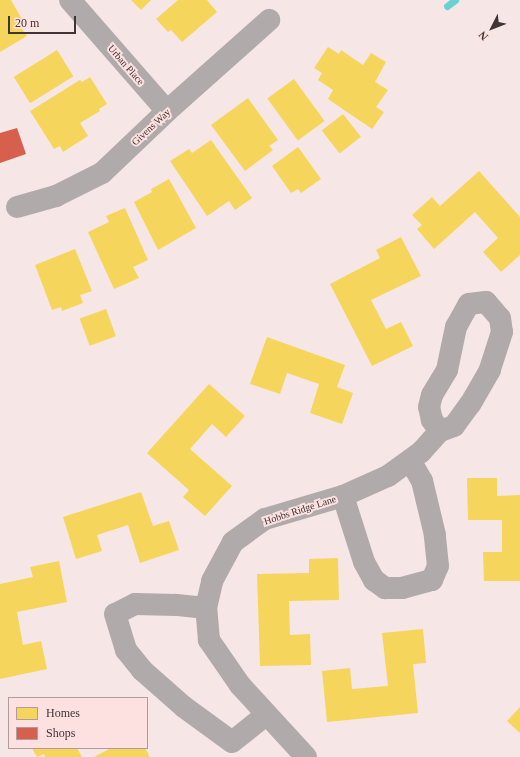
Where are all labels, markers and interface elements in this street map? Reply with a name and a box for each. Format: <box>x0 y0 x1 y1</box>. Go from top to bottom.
scale bar <box>10 8 78 34</box>
north arrow <box>472 8 512 48</box>
text: 20 m <box>15 16 39 30</box>
text: N <box>476 29 490 43</box>
street label: Urban Place <box>105 43 147 87</box>
street label: Givens Way <box>129 106 173 148</box>
street label: Hobbs Ridge Lane <box>262 493 338 527</box>
legend <box>8 697 148 749</box>
text: Homes <box>46 706 80 720</box>
text: Shops <box>46 726 75 740</box>

